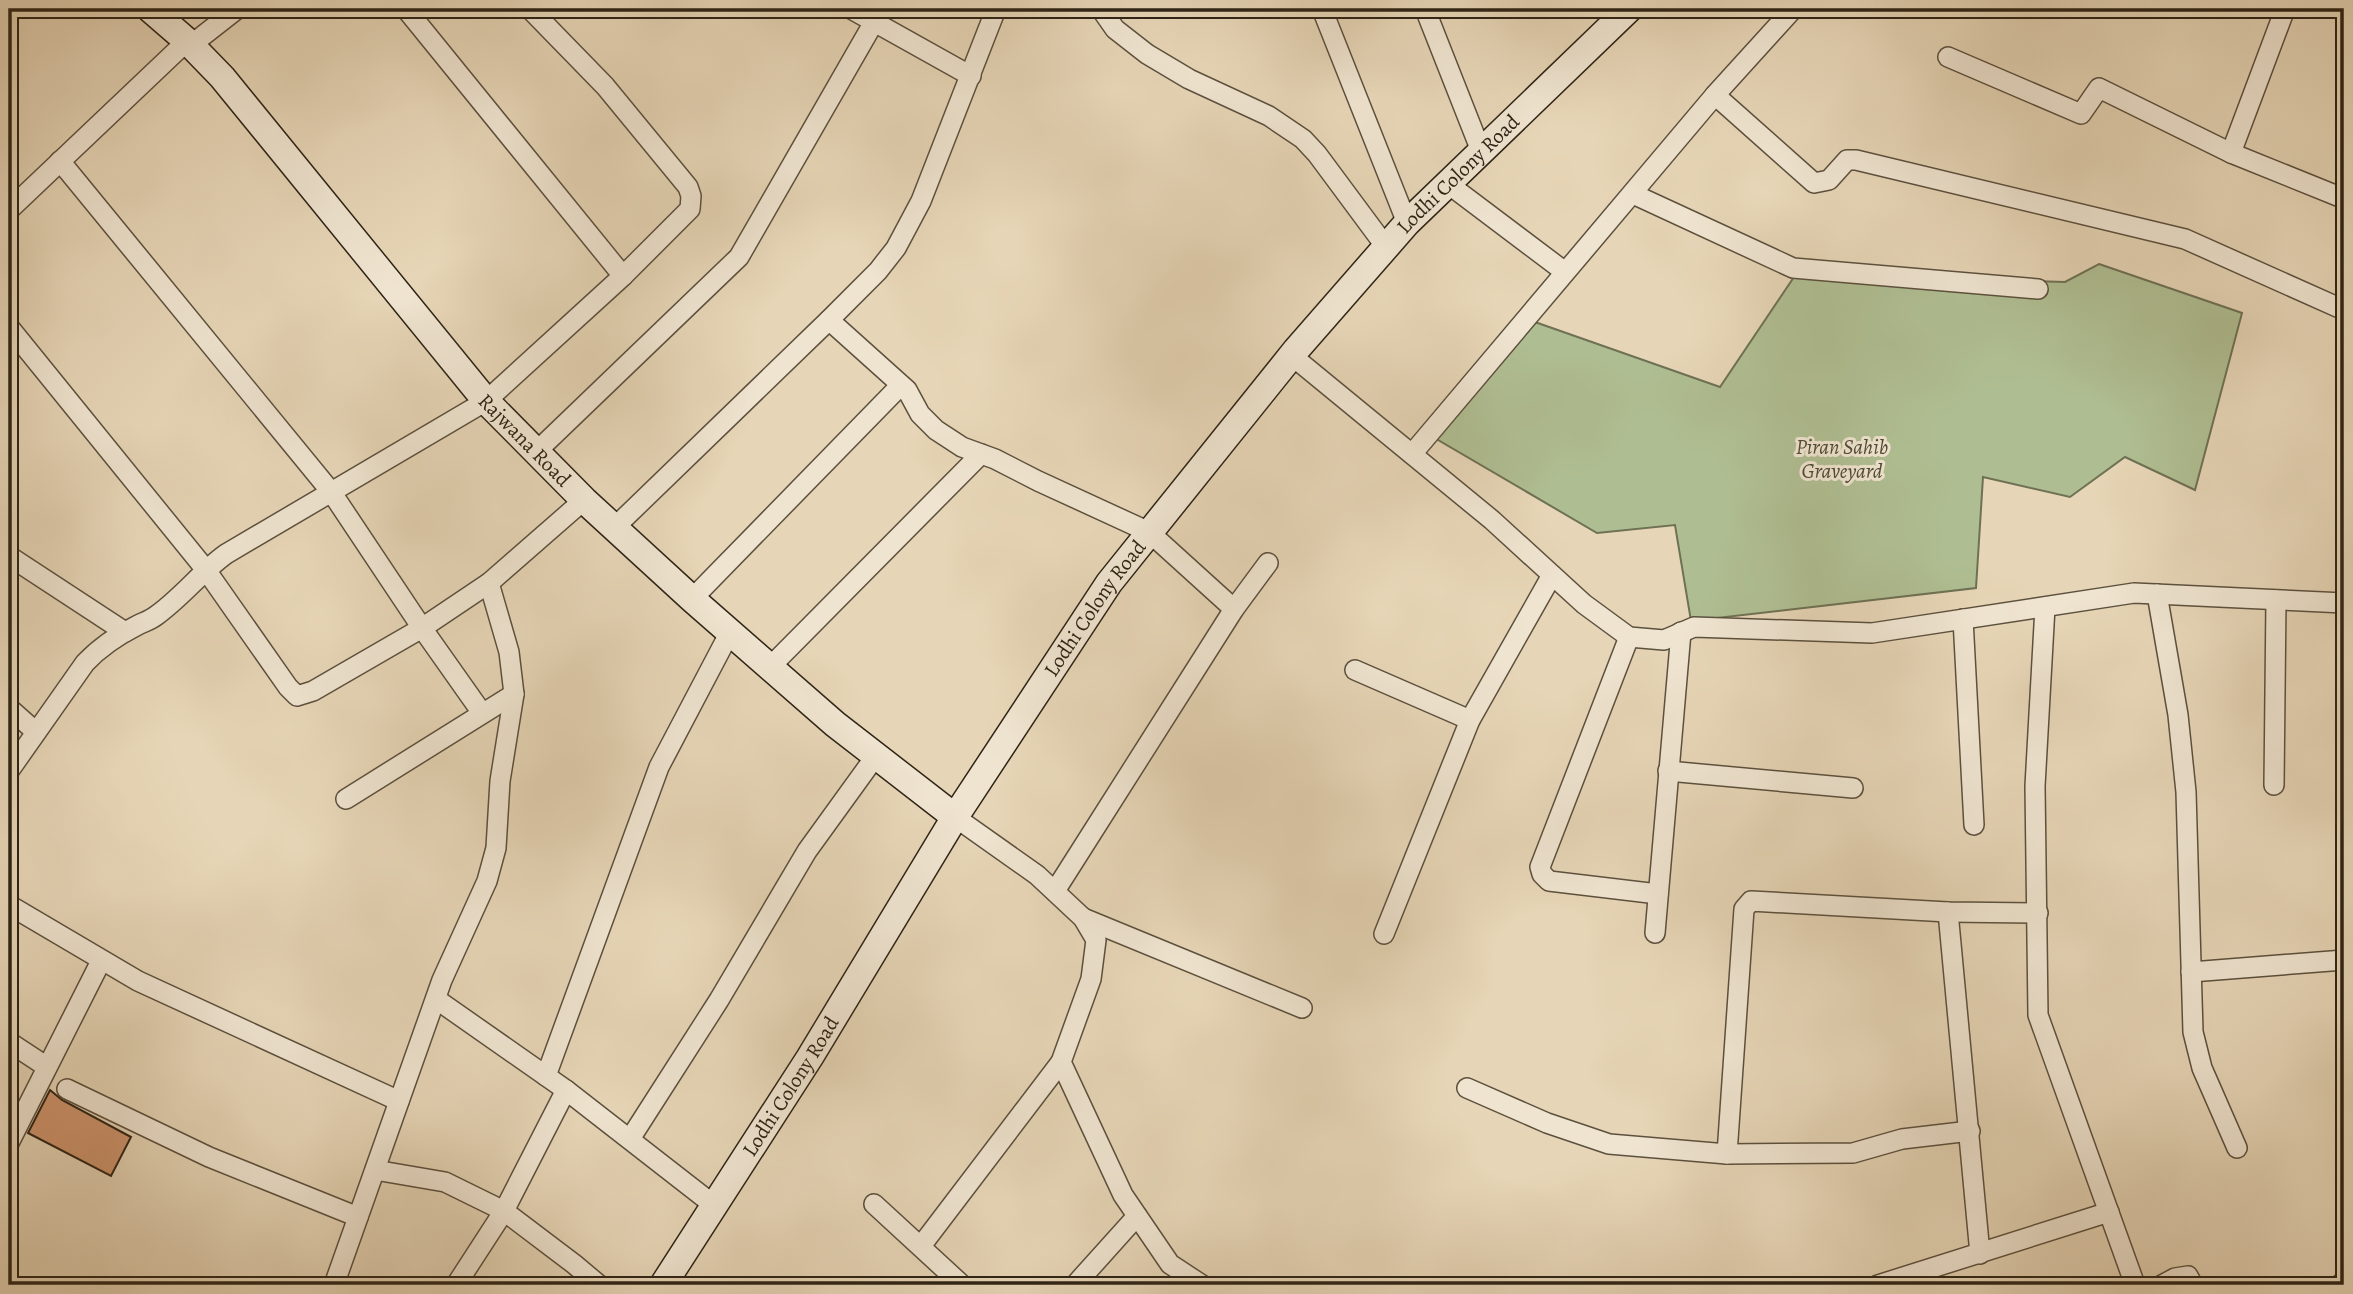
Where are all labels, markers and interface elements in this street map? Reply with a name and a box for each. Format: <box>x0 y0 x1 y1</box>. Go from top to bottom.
street label: Lodhi Colony Road <box>1390 107 1526 240</box>
street label: Rajwana Road <box>472 387 578 493</box>
park label: Piran Sahib Graveyard <box>1796 433 1888 485</box>
street label: Lodhi Colony Road <box>1037 533 1153 682</box>
street label: Lodhi Colony Road <box>736 1010 846 1162</box>

